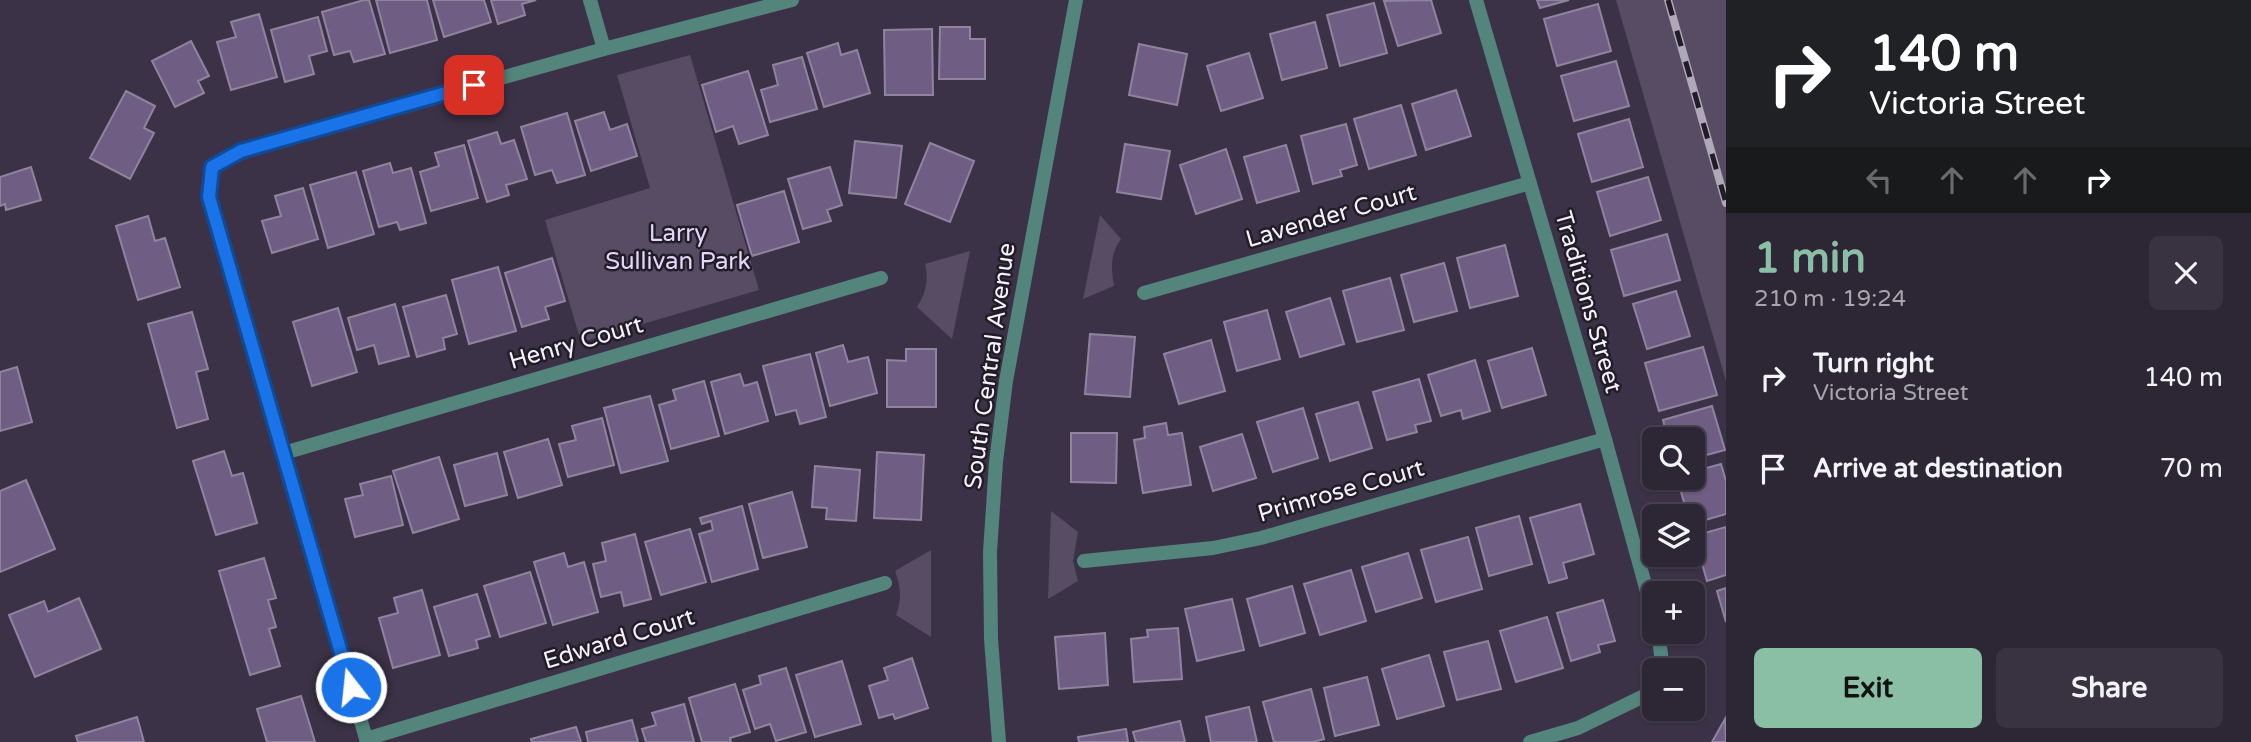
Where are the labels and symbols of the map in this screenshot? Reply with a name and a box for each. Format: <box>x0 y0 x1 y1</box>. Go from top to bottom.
pin <box>444 55 504 115</box>
street label: Lavender Court <box>1242 178 1420 254</box>
street label: Traditions Street <box>1548 208 1628 396</box>
park label: Larry Sullivan Park <box>605 219 751 276</box>
street label: South Central Avenue <box>958 241 1022 491</box>
street label: Henry Court <box>506 310 646 376</box>
street label: Primrose Court <box>1254 453 1428 529</box>
street label: Edward Court <box>540 602 698 676</box>
position arrow <box>314 650 388 724</box>

